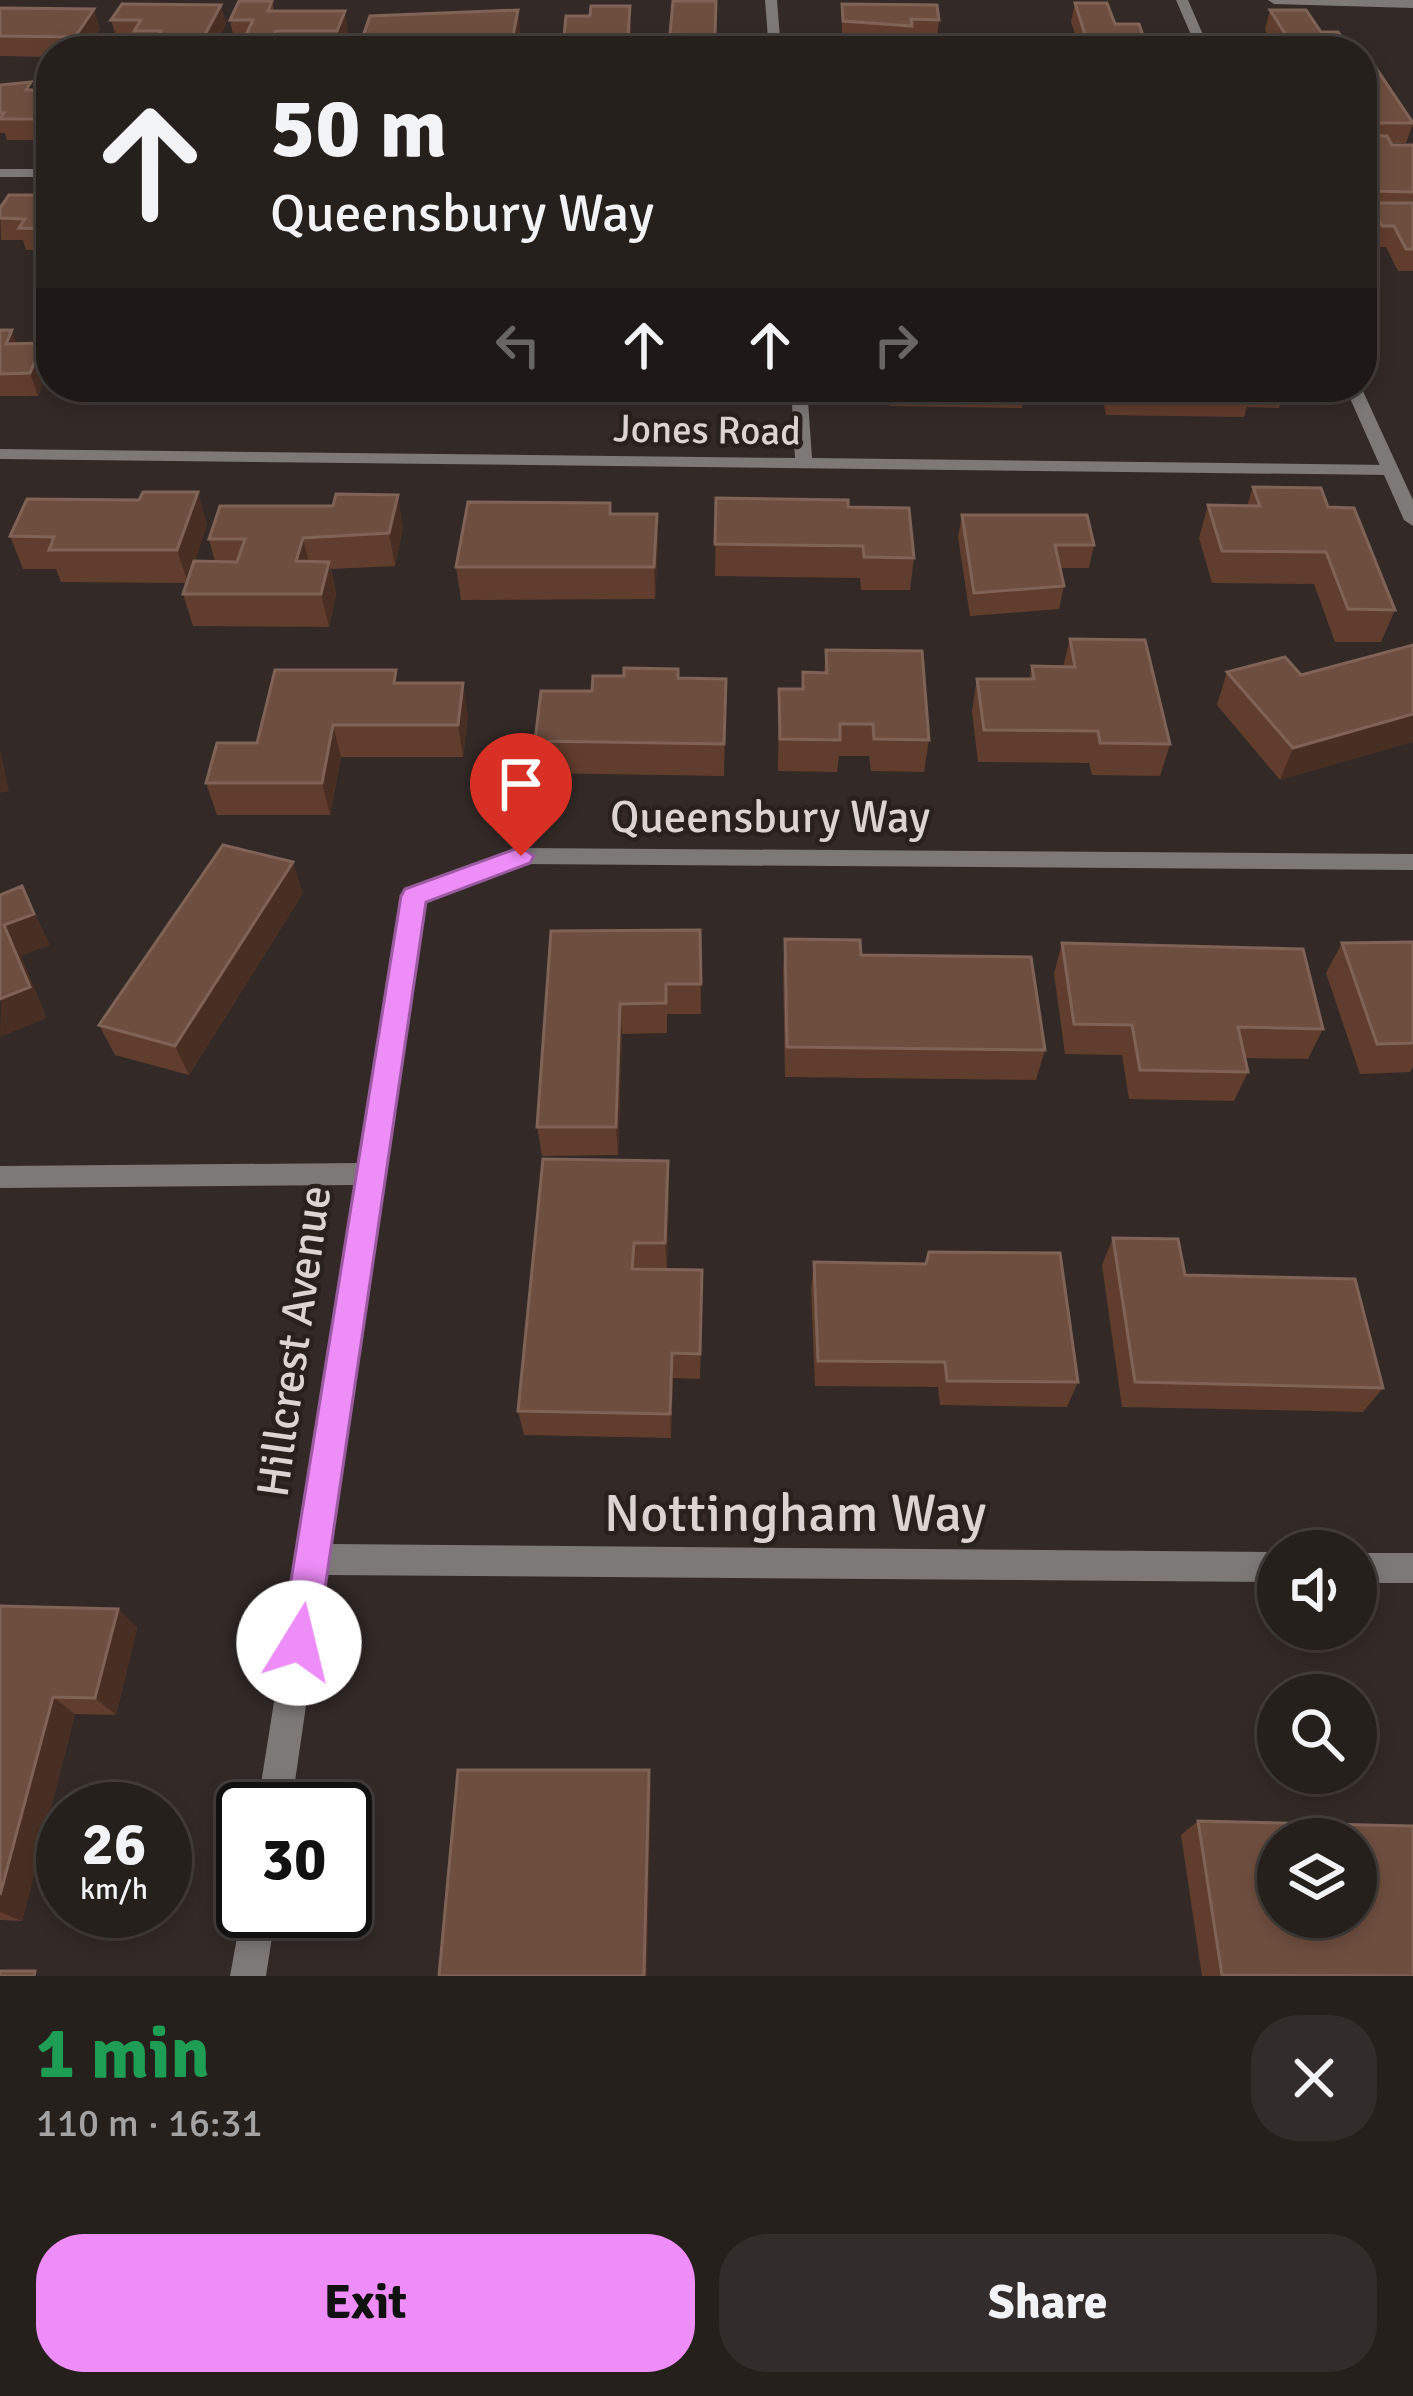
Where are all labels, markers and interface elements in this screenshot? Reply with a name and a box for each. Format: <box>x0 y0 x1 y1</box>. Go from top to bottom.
text: 50 m <box>270 77 447 181</box>
icon: ahead <box>72 84 228 240</box>
text: Queensbury Way <box>270 180 654 247</box>
icon: left <box>485 312 551 378</box>
icon: ahead <box>611 312 677 378</box>
icon: ahead <box>737 312 803 378</box>
icon: right <box>863 312 929 378</box>
street label: Jones Road <box>613 404 801 456</box>
pin <box>470 733 572 856</box>
icon: arrive <box>488 751 554 817</box>
street label: Queensbury Way <box>610 790 930 845</box>
street label: Hillcrest Avenue <box>245 1182 344 1500</box>
street label: Nottingham Way <box>604 1480 986 1547</box>
map controls <box>1257 1530 1377 1938</box>
button: sound <box>1257 1530 1377 1650</box>
position arrow <box>236 1580 362 1706</box>
button: search <box>1257 1674 1377 1794</box>
speed limit sign: 30 <box>216 1782 372 1938</box>
text: 26 <box>82 1808 146 1882</box>
button: layers <box>1257 1818 1377 1938</box>
text: km/h <box>80 1871 148 1908</box>
text: 1 min <box>36 2009 210 2098</box>
button: close <box>1251 2015 1377 2141</box>
text: 110 m · 16:31 <box>36 2099 263 2147</box>
button: Exit <box>36 2234 695 2372</box>
button: Share <box>719 2234 1377 2372</box>

